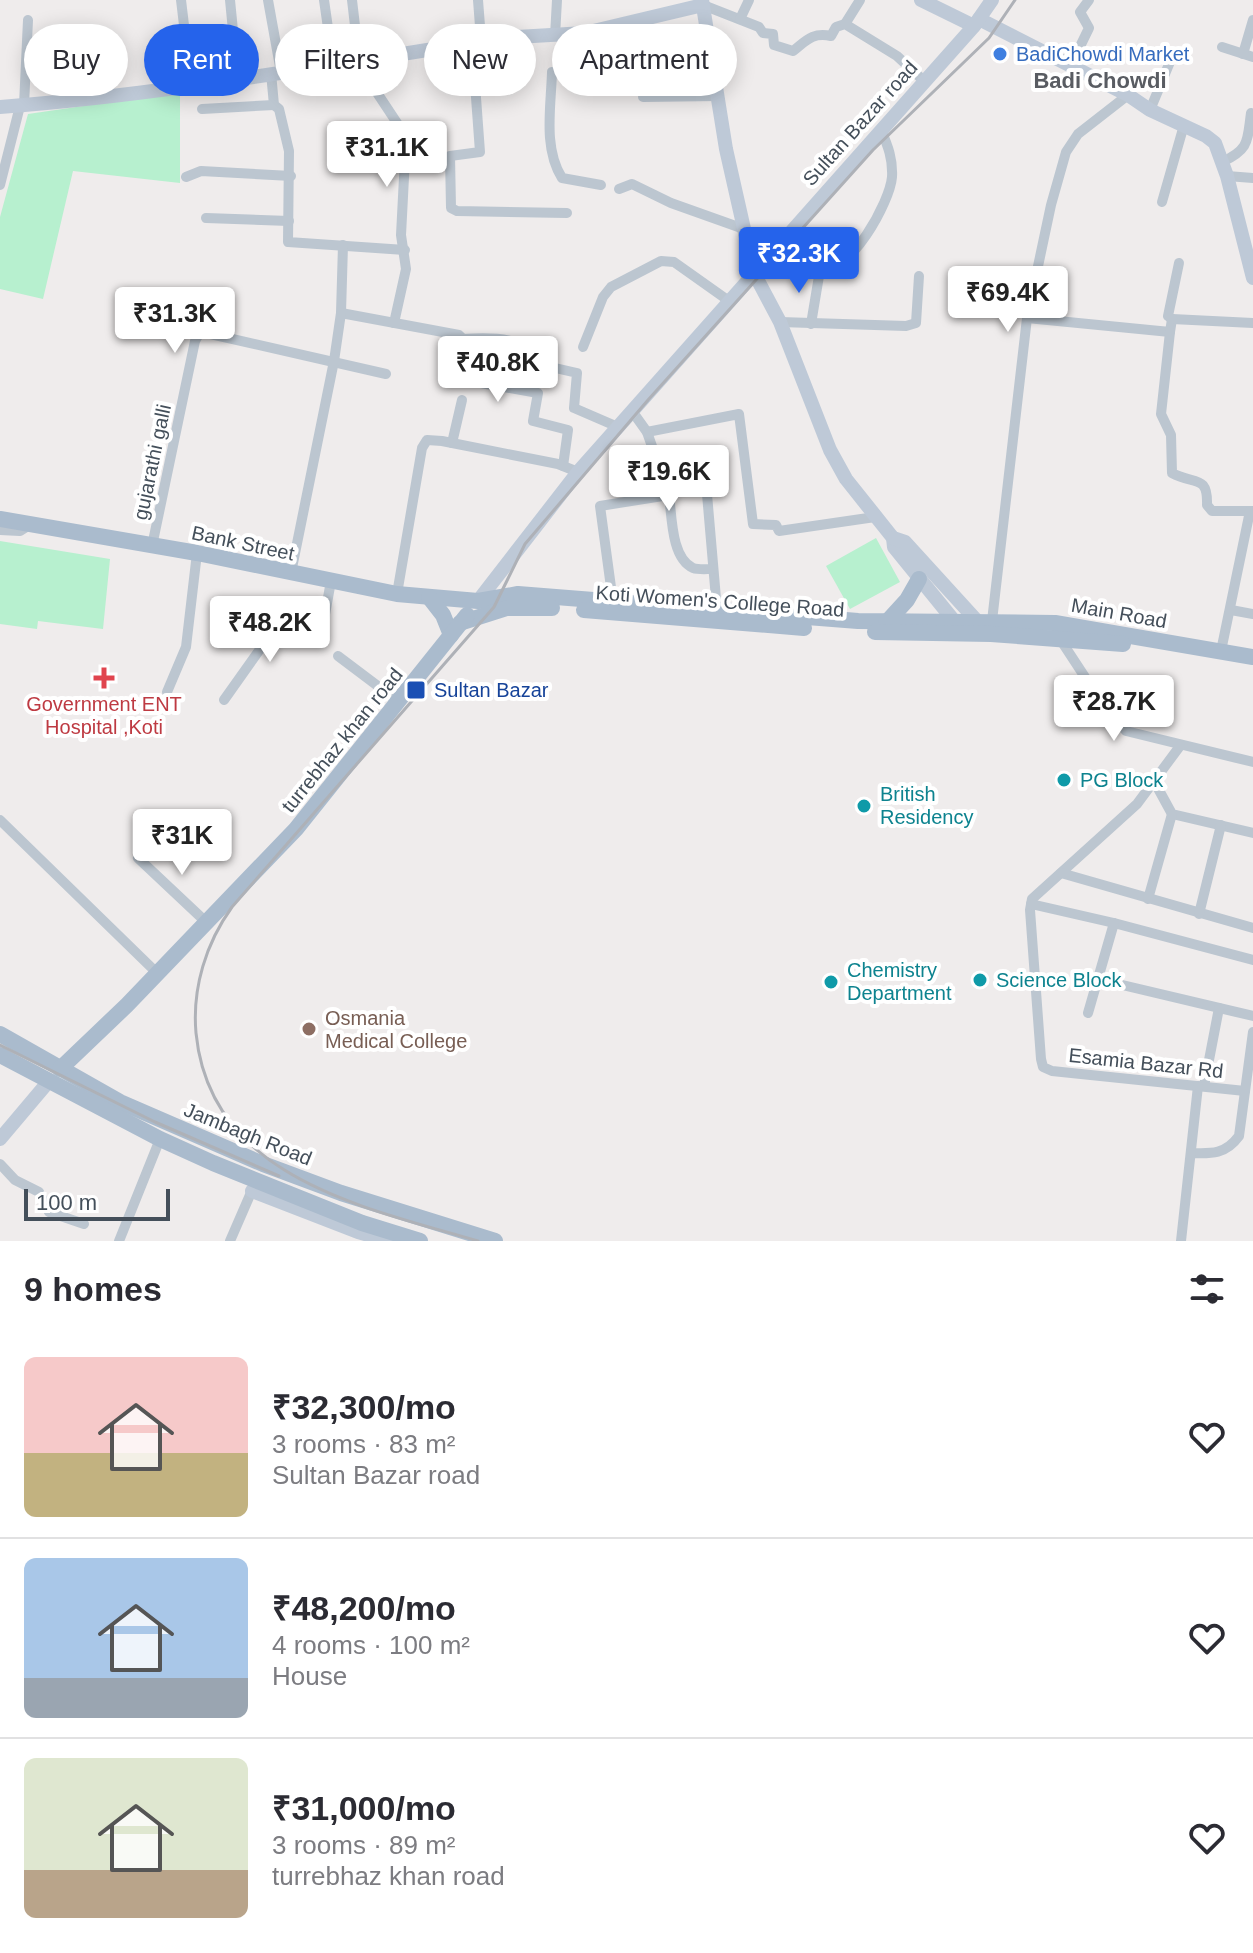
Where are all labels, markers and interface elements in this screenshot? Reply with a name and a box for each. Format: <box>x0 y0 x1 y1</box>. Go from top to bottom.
chip: Buy <box>24 24 128 96</box>
chip: Rent <box>144 24 259 96</box>
chip: Filters <box>275 24 408 96</box>
chip: New <box>424 24 536 96</box>
chip: Apartment <box>552 24 737 96</box>
place label: BadiChowdi Market <box>1016 43 1190 65</box>
marker: BadiChowdi Market <box>991 45 1009 63</box>
street label: Sultan Bazar road <box>798 56 922 190</box>
district label: Badi Chowdi <box>1033 68 1167 93</box>
pin: ₹31.1K <box>322 121 452 189</box>
text: ₹31.1K <box>345 132 429 162</box>
pin: ₹32.3K <box>734 227 864 295</box>
text: ₹32.3K <box>757 238 841 268</box>
pin: ₹69.4K <box>943 266 1073 334</box>
text: ₹69.4K <box>966 277 1050 307</box>
pin: ₹31.3K <box>110 287 240 355</box>
text: ₹31.3K <box>133 298 217 328</box>
pin: ₹40.8K <box>433 336 563 404</box>
text: ₹40.8K <box>456 347 540 377</box>
street label: gujarathi galli <box>129 402 175 522</box>
pin: ₹19.6K <box>604 445 734 513</box>
text: ₹19.6K <box>627 456 711 486</box>
street label: Bank Street <box>190 521 297 565</box>
street label: Koti Women's College Road <box>595 581 845 621</box>
street label: Main Road <box>1069 594 1169 632</box>
pin: ₹48.2K <box>205 596 335 664</box>
text: ₹48.2K <box>228 607 312 637</box>
street label: turrebhaz khan road <box>277 664 407 816</box>
marker: Government ENT Hospital ,Koti <box>93 667 115 689</box>
pin: ₹28.7K <box>1049 675 1179 743</box>
marker: Sultan Bazar <box>405 679 427 701</box>
place label: Sultan Bazar <box>434 679 549 701</box>
text: ₹28.7K <box>1072 686 1156 716</box>
place label: Government ENT Hospital ,Koti <box>26 693 182 738</box>
place label: PG Block <box>1080 769 1164 791</box>
marker: PG Block <box>1055 771 1073 789</box>
place label: British Residency <box>880 783 973 828</box>
marker: British Residency <box>855 797 873 815</box>
pin: ₹31K <box>135 809 229 877</box>
text: ₹31K <box>151 820 213 850</box>
place label: Chemistry Department <box>847 959 952 1004</box>
place label: Science Block <box>996 969 1123 991</box>
marker: Science Block <box>971 971 989 989</box>
marker: Chemistry Department <box>822 973 840 991</box>
place label: Osmania Medical College <box>325 1007 467 1052</box>
marker: Osmania Medical College <box>300 1020 318 1038</box>
street label: Esamia Bazar Rd <box>1067 1044 1225 1082</box>
street label: Jambagh Road <box>181 1098 315 1170</box>
scale bar <box>24 1185 170 1221</box>
text: 100 m <box>36 1190 97 1215</box>
icon: filters <box>1185 1267 1229 1311</box>
text: 9 homes <box>24 1270 162 1308</box>
text: ₹32,300/mo <box>272 1388 456 1426</box>
icon: home <box>88 1389 184 1485</box>
icon: heart <box>1185 1415 1229 1459</box>
text: 3 rooms · 83 m² <box>272 1429 456 1459</box>
text: Sultan Bazar road <box>272 1460 480 1490</box>
text: ₹48,200/mo <box>272 1589 456 1627</box>
icon: home <box>88 1590 184 1686</box>
icon: heart <box>1185 1616 1229 1660</box>
text: 4 rooms · 100 m² <box>272 1630 470 1660</box>
text: House <box>272 1661 347 1691</box>
text: ₹31,000/mo <box>272 1789 456 1827</box>
icon: home <box>88 1790 184 1886</box>
icon: heart <box>1185 1816 1229 1860</box>
text: 3 rooms · 89 m² <box>272 1830 456 1860</box>
text: turrebhaz khan road <box>272 1861 505 1891</box>

